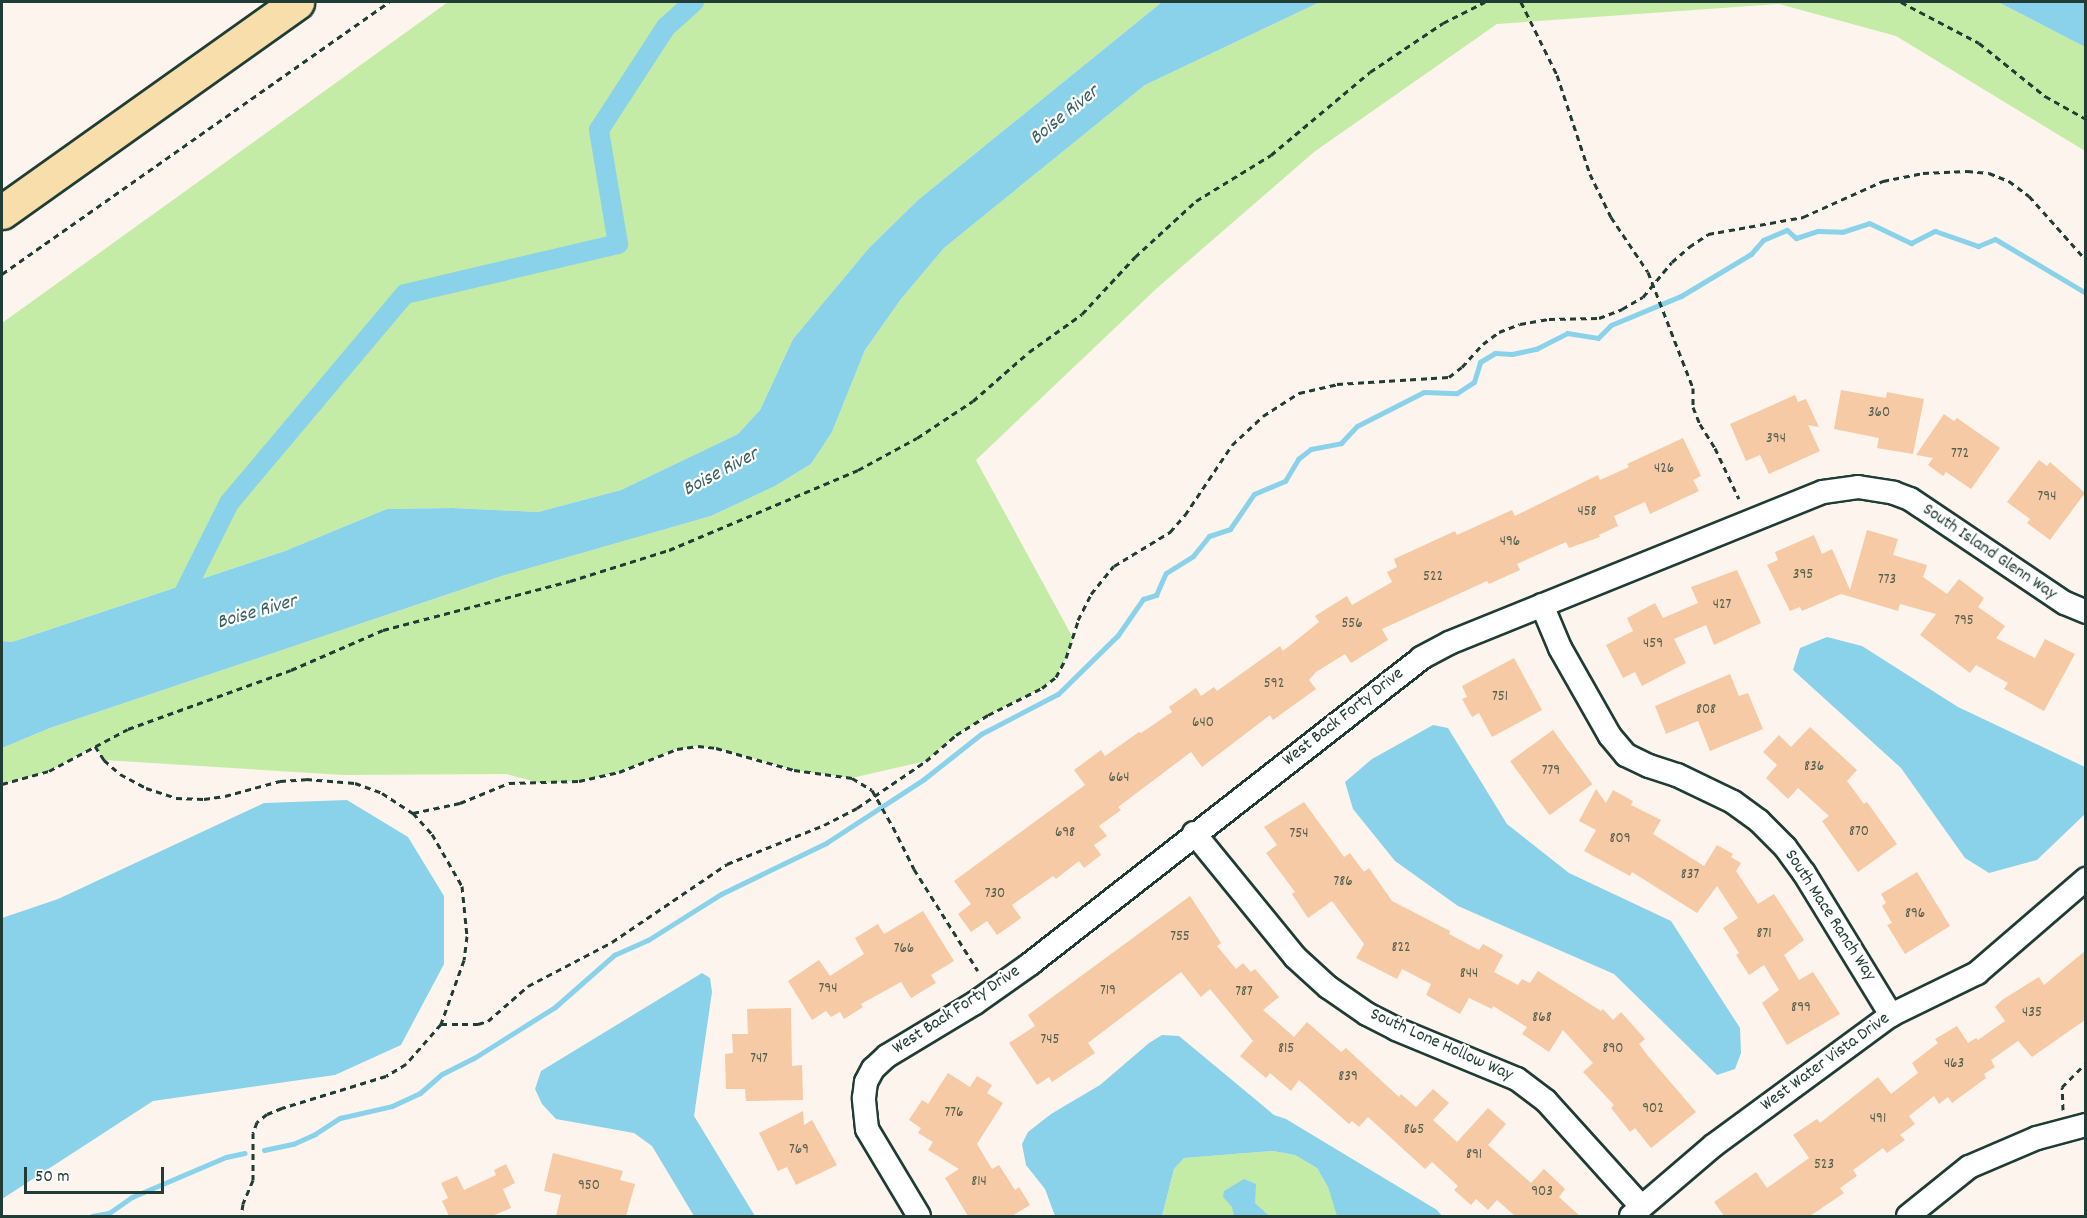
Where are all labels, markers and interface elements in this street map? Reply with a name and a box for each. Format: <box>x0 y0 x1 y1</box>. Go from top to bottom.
water label: Boise River <box>1026 81 1104 151</box>
house number: 360 <box>1868 405 1890 423</box>
house number: 394 <box>1766 431 1786 449</box>
water label: Boise River <box>679 443 763 503</box>
house number: 772 <box>1951 446 1969 464</box>
house number: 426 <box>1654 461 1674 479</box>
house number: 794 <box>2038 489 2056 507</box>
street label: South Island Glenn Way <box>1918 500 2060 606</box>
house number: 458 <box>1577 504 1597 522</box>
house number: 496 <box>1500 534 1520 552</box>
house number: 395 <box>1793 567 1813 585</box>
house number: 522 <box>1423 569 1443 587</box>
house number: 773 <box>1878 572 1896 590</box>
water label: Boise River <box>214 590 300 636</box>
house number: 427 <box>1713 597 1731 615</box>
house number: 795 <box>1954 613 1974 631</box>
house number: 556 <box>1341 616 1363 634</box>
house number: 459 <box>1643 636 1663 654</box>
street label: West Back Forty Drive <box>1279 664 1409 772</box>
house number: 592 <box>1264 676 1284 694</box>
house number: 751 <box>1492 689 1508 707</box>
house number: 808 <box>1696 702 1716 720</box>
house number: 640 <box>1192 715 1214 733</box>
house number: 836 <box>1804 759 1824 777</box>
house number: 779 <box>1542 763 1560 781</box>
house number: 664 <box>1109 770 1129 788</box>
house number: 870 <box>1849 824 1869 842</box>
house number: 698 <box>1055 825 1075 843</box>
house number: 754 <box>1290 826 1308 844</box>
house number: 809 <box>1609 831 1631 849</box>
street label: South Mace Ranch Way <box>1779 846 1879 986</box>
house number: 837 <box>1681 867 1699 885</box>
house number: 786 <box>1333 874 1353 892</box>
house number: 730 <box>985 886 1005 904</box>
house number: 896 <box>1905 906 1925 924</box>
house number: 871 <box>1756 926 1772 944</box>
house number: 755 <box>1170 929 1190 947</box>
house number: 822 <box>1391 940 1411 958</box>
house number: 766 <box>894 941 914 959</box>
street label: West Back Forty Drive <box>889 962 1025 1060</box>
house number: 844 <box>1460 966 1478 984</box>
house number: 794 <box>819 981 837 999</box>
house number: 719 <box>1100 983 1116 1001</box>
house number: 787 <box>1235 984 1253 1002</box>
house number: 899 <box>1791 1000 1811 1018</box>
street label: South Lone Hollow Way <box>1366 1005 1516 1087</box>
house number: 435 <box>2022 1005 2042 1023</box>
street label: West Water Vista Drive <box>1757 1009 1895 1117</box>
house number: 868 <box>1532 1010 1552 1028</box>
house number: 745 <box>1041 1032 1059 1050</box>
house number: 815 <box>1278 1041 1294 1059</box>
house number: 890 <box>1602 1041 1624 1059</box>
house number: 747 <box>750 1051 768 1069</box>
house number: 463 <box>1944 1056 1964 1074</box>
house number: 839 <box>1338 1069 1358 1087</box>
house number: 902 <box>1642 1101 1664 1119</box>
house number: 776 <box>945 1105 963 1123</box>
house number: 491 <box>1870 1111 1886 1129</box>
house number: 865 <box>1404 1122 1424 1140</box>
house number: 769 <box>789 1142 809 1160</box>
house number: 891 <box>1466 1147 1482 1165</box>
scale bar <box>27 1155 166 1193</box>
house number: 523 <box>1814 1157 1834 1175</box>
text: 50 m <box>35 1165 70 1190</box>
house number: 814 <box>971 1174 987 1192</box>
house number: 950 <box>578 1178 600 1196</box>
house number: 903 <box>1531 1184 1553 1202</box>

